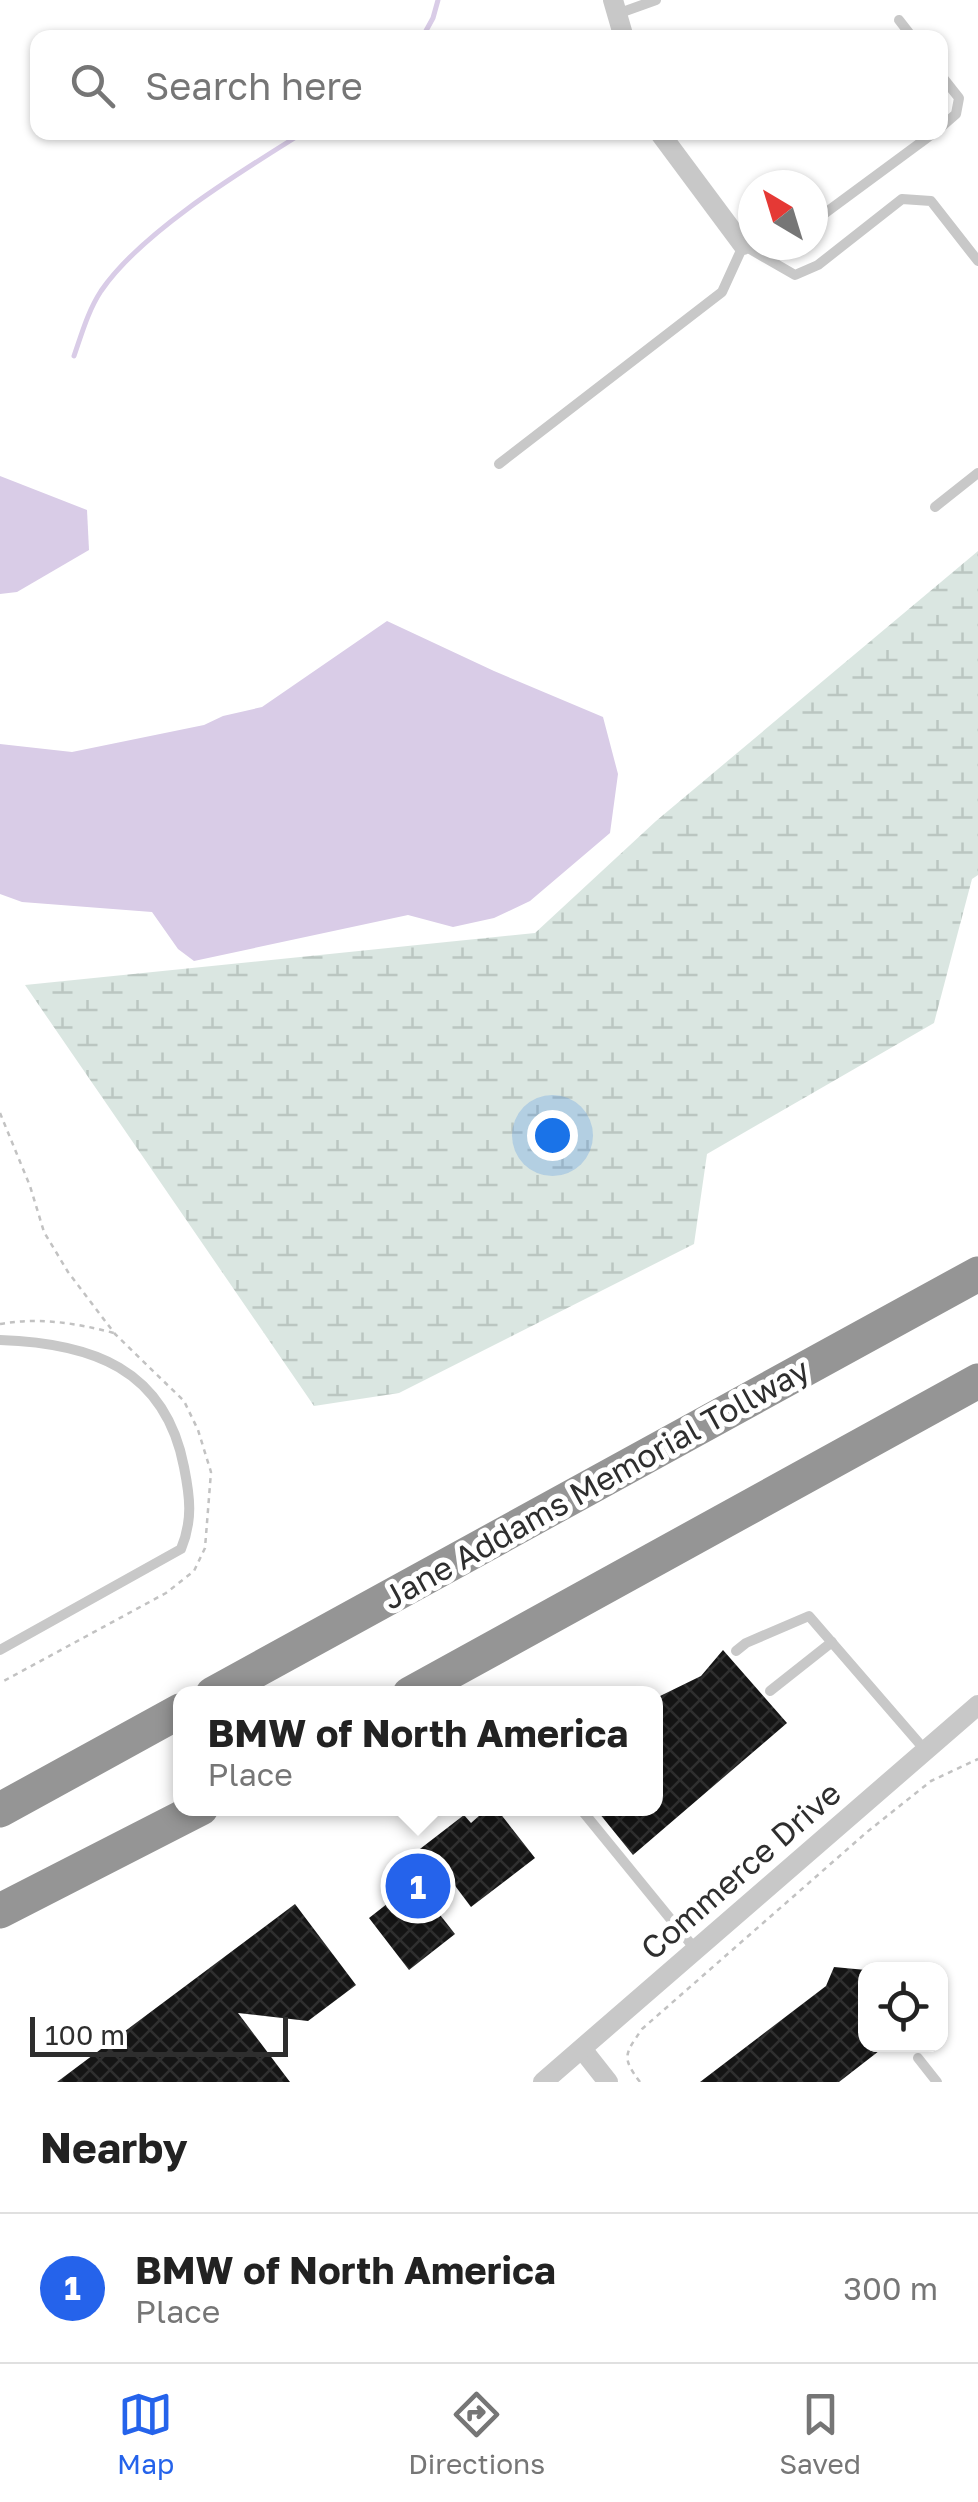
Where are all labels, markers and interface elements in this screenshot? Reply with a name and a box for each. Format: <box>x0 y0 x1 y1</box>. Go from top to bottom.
search box <box>30 30 948 140</box>
icon: search <box>65 58 120 113</box>
text: Search here <box>145 63 363 108</box>
north arrow <box>738 170 828 260</box>
your location <box>527 1110 578 1161</box>
street label: Jane Addams Memorial Tollway <box>376 1350 816 1617</box>
popup <box>173 1686 663 1816</box>
text: BMW of North America <box>208 1710 628 1755</box>
text: Place <box>208 1755 293 1793</box>
street label: Commerce Drive <box>633 1773 848 1967</box>
pin: 1 <box>386 1848 450 1924</box>
map controls <box>858 1962 948 2052</box>
button: locate <box>858 1962 948 2052</box>
scale bar <box>30 2012 288 2056</box>
text: 100 m <box>45 2018 125 2051</box>
text: Nearby <box>40 2122 188 2172</box>
text: BMW of North America <box>135 2247 556 2292</box>
text: 1 <box>64 2269 81 2307</box>
text: 300 m <box>843 2269 938 2307</box>
text: Place <box>135 2292 220 2330</box>
tab: Map <box>117 2387 174 2480</box>
tab: Directions <box>408 2387 545 2480</box>
tab: Saved <box>779 2387 861 2480</box>

